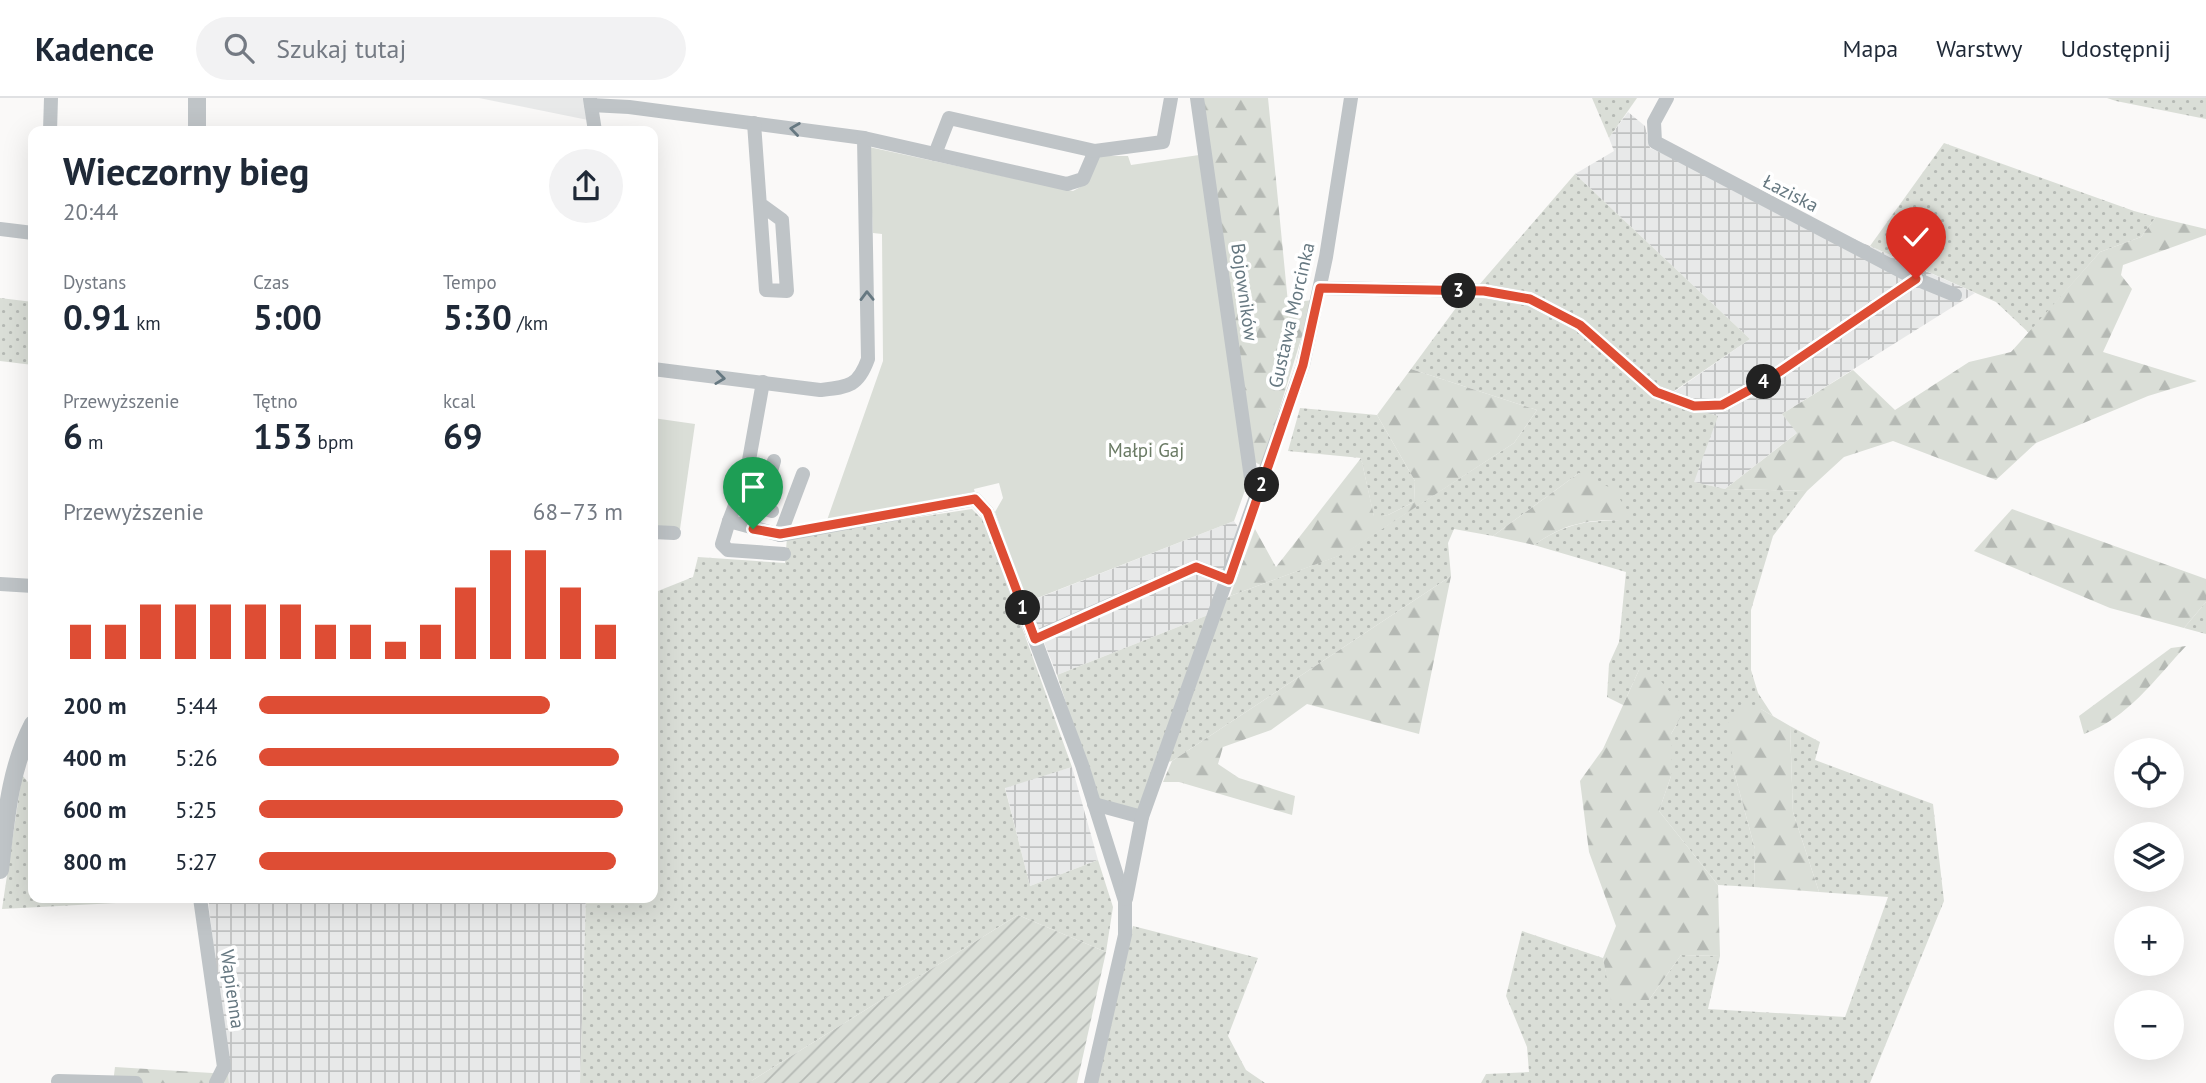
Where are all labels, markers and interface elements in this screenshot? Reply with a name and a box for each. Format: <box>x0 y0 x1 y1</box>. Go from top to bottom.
search box <box>196 17 686 80</box>
text: Kadence <box>35 27 154 70</box>
icon: search <box>220 29 258 67</box>
text: Szukaj tutaj <box>276 32 406 65</box>
text: Mapa <box>1843 33 1898 64</box>
text: Warstwy <box>1936 33 2022 64</box>
text: Udostępnij <box>2060 33 2171 64</box>
one-way arrow <box>789 121 801 136</box>
text: Wieczorny bieg <box>63 146 309 195</box>
button: share <box>549 149 623 223</box>
street label: Łaziska <box>1759 169 1823 217</box>
text: 20:44 <box>63 197 118 226</box>
pin <box>1886 207 1946 279</box>
icon: check <box>1897 218 1935 256</box>
street label: Gustawa Morcinka <box>1263 240 1319 390</box>
street label: Bojowników <box>1226 242 1264 343</box>
text: Dystans <box>63 270 126 294</box>
text: Czas <box>253 270 289 294</box>
text: Tempo <box>443 270 497 294</box>
pin: 3 <box>1442 274 1476 308</box>
text: 3 <box>1453 278 1464 302</box>
one-way arrow <box>859 290 875 301</box>
text: 0.91 <box>63 294 131 340</box>
text: 5:00 <box>253 294 322 340</box>
text: 5:30 <box>443 294 512 340</box>
text: km <box>131 311 161 335</box>
text: /km <box>512 311 548 335</box>
pin: 4 <box>1746 364 1782 400</box>
text: 4 <box>1758 369 1769 393</box>
one-way arrow <box>715 370 726 385</box>
text: Przewyższenie <box>63 389 179 413</box>
text: Tętno <box>253 389 298 413</box>
text: kcal <box>443 389 475 413</box>
text: 6 <box>63 413 83 459</box>
text: 153 <box>253 413 313 459</box>
text: 69 <box>443 413 483 459</box>
text: m <box>83 430 103 454</box>
text: bpm <box>313 430 354 454</box>
park label: Małpi Gaj <box>1108 438 1184 462</box>
pin <box>723 457 783 529</box>
icon: arrive <box>734 468 772 506</box>
pin: 2 <box>1244 468 1280 502</box>
text: 2 <box>1256 472 1267 496</box>
text: Przewyższenie <box>63 497 204 526</box>
text: 68–73 m <box>533 497 623 526</box>
pin: 1 <box>1006 590 1040 626</box>
text: 1 <box>1017 595 1028 619</box>
text: 200 m <box>63 691 126 720</box>
text: 5:44 <box>175 691 218 720</box>
map controls <box>2114 738 2184 1060</box>
button: locate <box>2114 738 2184 808</box>
text: 400 m <box>63 743 126 772</box>
text: 5:26 <box>175 743 218 772</box>
text: 600 m <box>63 795 126 824</box>
text: 5:25 <box>175 795 218 824</box>
button: layers <box>2114 822 2184 892</box>
text: 800 m <box>63 847 126 876</box>
text: 5:27 <box>175 847 218 876</box>
button: + <box>2114 906 2184 976</box>
street label: Wapienna <box>216 948 250 1030</box>
button: − <box>2114 990 2184 1060</box>

